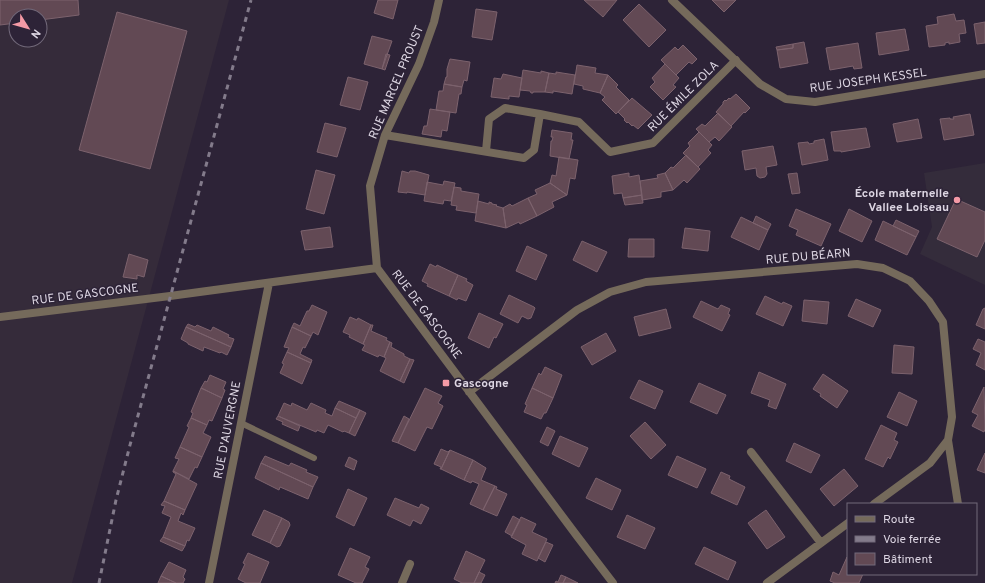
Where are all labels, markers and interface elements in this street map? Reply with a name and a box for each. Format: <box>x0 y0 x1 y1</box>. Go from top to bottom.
north arrow <box>8 8 48 48</box>
street label: RUE MARCEL PROUST <box>366 23 428 142</box>
text: N <box>27 26 43 41</box>
street label: RUE ÉMILE ZOLA <box>645 58 723 136</box>
street label: RUE JOSEPH KESSEL <box>809 65 928 97</box>
place label: École maternelle Vallee Loiseau <box>855 186 949 216</box>
marker: École maternelle Vallee Loiseau <box>952 195 962 205</box>
street label: RUE DU BÉARN <box>765 245 851 269</box>
street label: RUE DE GASCOGNE <box>387 267 465 362</box>
street label: RUE DE GASCOGNE <box>31 280 139 309</box>
place label: Gascogne <box>454 376 509 392</box>
marker: Gascogne <box>441 378 451 388</box>
street label: RUE D'AUVERGNE <box>211 380 245 480</box>
legend <box>847 503 977 575</box>
text: Route <box>883 512 915 528</box>
text: Voie ferrée <box>883 532 941 548</box>
text: Bâtiment <box>883 552 933 568</box>

